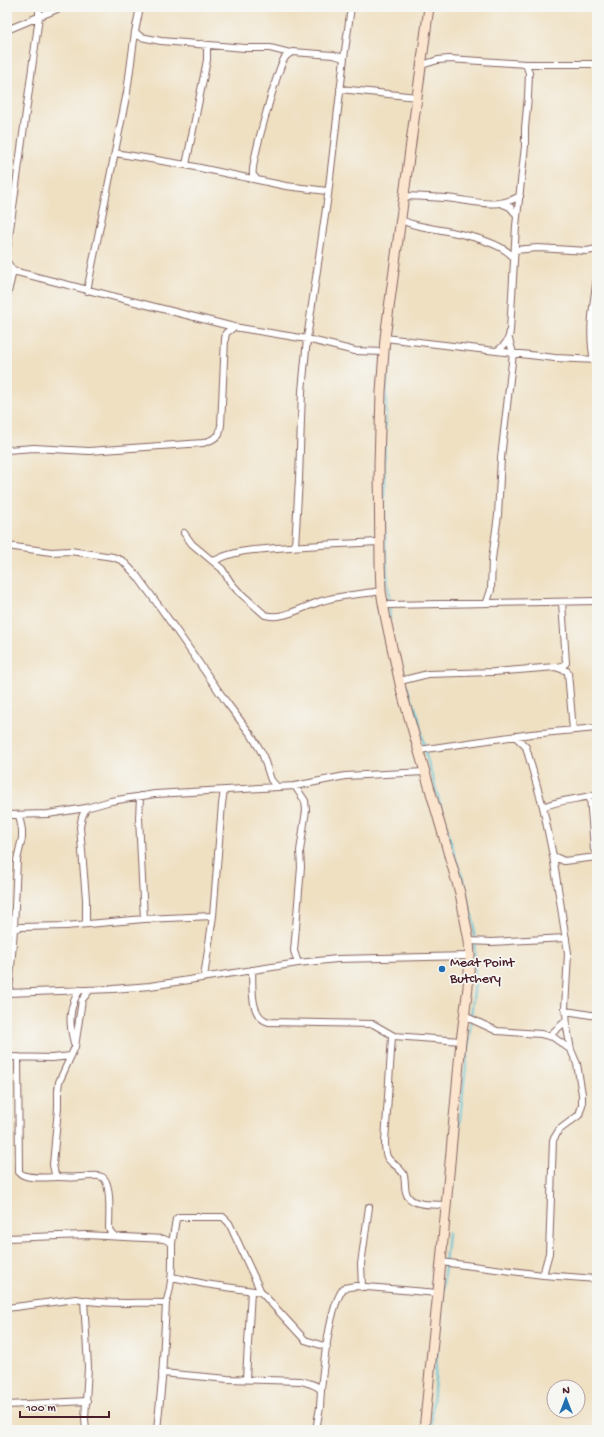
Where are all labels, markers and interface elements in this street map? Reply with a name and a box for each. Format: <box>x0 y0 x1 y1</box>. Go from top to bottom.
place label: Meat Point Butchery <box>449 955 515 988</box>
marker: Meat Point Butchery <box>437 964 447 974</box>
north arrow <box>546 1379 586 1419</box>
text: N <box>562 1385 570 1397</box>
scale bar <box>20 1393 109 1419</box>
text: 100 m <box>25 1402 56 1416</box>

